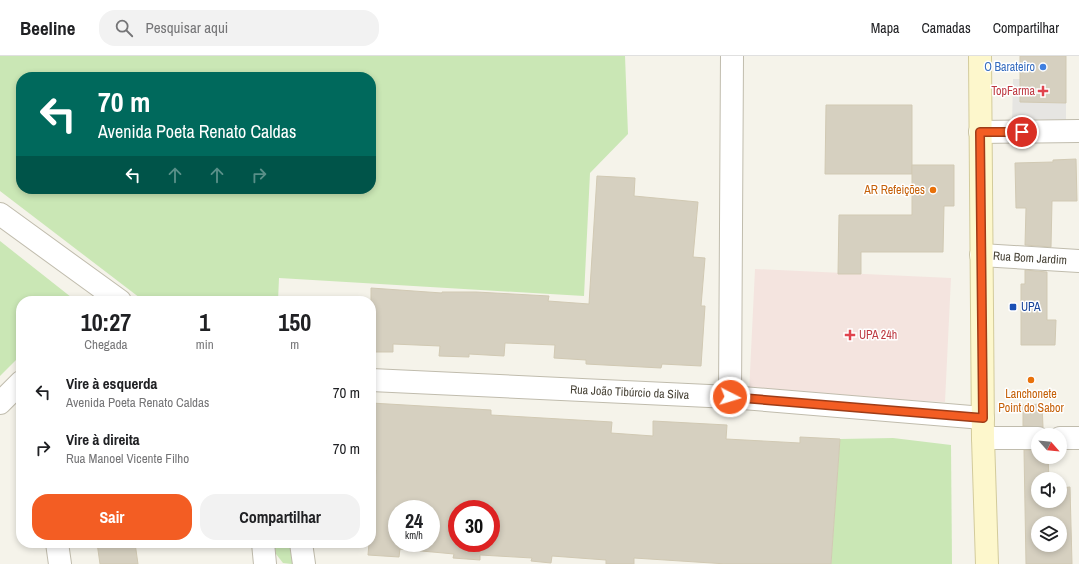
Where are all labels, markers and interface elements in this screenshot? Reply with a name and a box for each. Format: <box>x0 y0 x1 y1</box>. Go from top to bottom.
search box <box>99 10 379 46</box>
text: Beeline <box>20 15 75 41</box>
icon: search <box>113 17 135 39</box>
text: Pesquisar aqui <box>145 17 228 38</box>
text: Mapa <box>871 19 900 37</box>
text: Camadas <box>922 19 971 37</box>
text: Compartilhar <box>993 19 1059 37</box>
place label: O Barateiro <box>984 59 1035 75</box>
marker: O Barateiro <box>1038 62 1048 72</box>
text: 70 m <box>98 83 150 121</box>
place label: TopFarma <box>991 83 1036 99</box>
marker: TopFarma <box>1038 86 1048 96</box>
icon: left <box>32 88 84 140</box>
pin <box>1005 115 1039 149</box>
text: Avenida Poeta Renato Caldas <box>98 119 296 144</box>
icon: arrive <box>1011 121 1033 143</box>
icon: left <box>122 164 144 186</box>
icon: ahead <box>164 164 186 186</box>
icon: ahead <box>206 164 228 186</box>
icon: right <box>248 164 270 186</box>
place label: AR Refeições <box>863 182 925 198</box>
marker: AR Refeições <box>928 185 938 195</box>
street label: Rua Bom Jardim <box>993 248 1067 268</box>
place label: UPA <box>1021 299 1041 315</box>
marker: UPA <box>1008 302 1018 312</box>
text: 10:27 <box>81 306 131 338</box>
text: 1 <box>199 306 210 338</box>
text: 150 <box>278 306 311 338</box>
place label: UPA 24h <box>859 327 897 343</box>
marker: UPA 24h <box>844 329 856 341</box>
text: Chegada <box>84 336 128 353</box>
text: min <box>196 336 214 353</box>
text: m <box>290 336 299 353</box>
text: Vire à esquerda <box>66 373 157 394</box>
marker: Lanchonete Point do Sabor <box>1026 375 1036 385</box>
position arrow <box>709 376 751 418</box>
icon: left <box>32 381 54 403</box>
street label: Rua João Tibúrcio da Silva <box>570 381 690 403</box>
text: 70 m <box>333 382 360 403</box>
place label: Lanchonete Point do Sabor <box>998 386 1065 416</box>
text: Avenida Poeta Renato Caldas <box>66 394 209 411</box>
north arrow <box>1031 428 1067 464</box>
map controls <box>1031 428 1067 552</box>
text: Vire à direita <box>66 429 140 450</box>
icon: right <box>32 437 54 459</box>
text: 70 m <box>333 438 360 459</box>
text: Rua Manoel Vicente Filho <box>66 450 189 467</box>
button: sound <box>1031 472 1067 508</box>
button: Sair <box>32 494 192 540</box>
button: Compartilhar <box>200 494 360 540</box>
speed limit sign: 30 <box>448 500 500 552</box>
text: 24 <box>405 507 423 534</box>
button: layers <box>1031 516 1067 552</box>
text: km/h <box>405 529 423 542</box>

